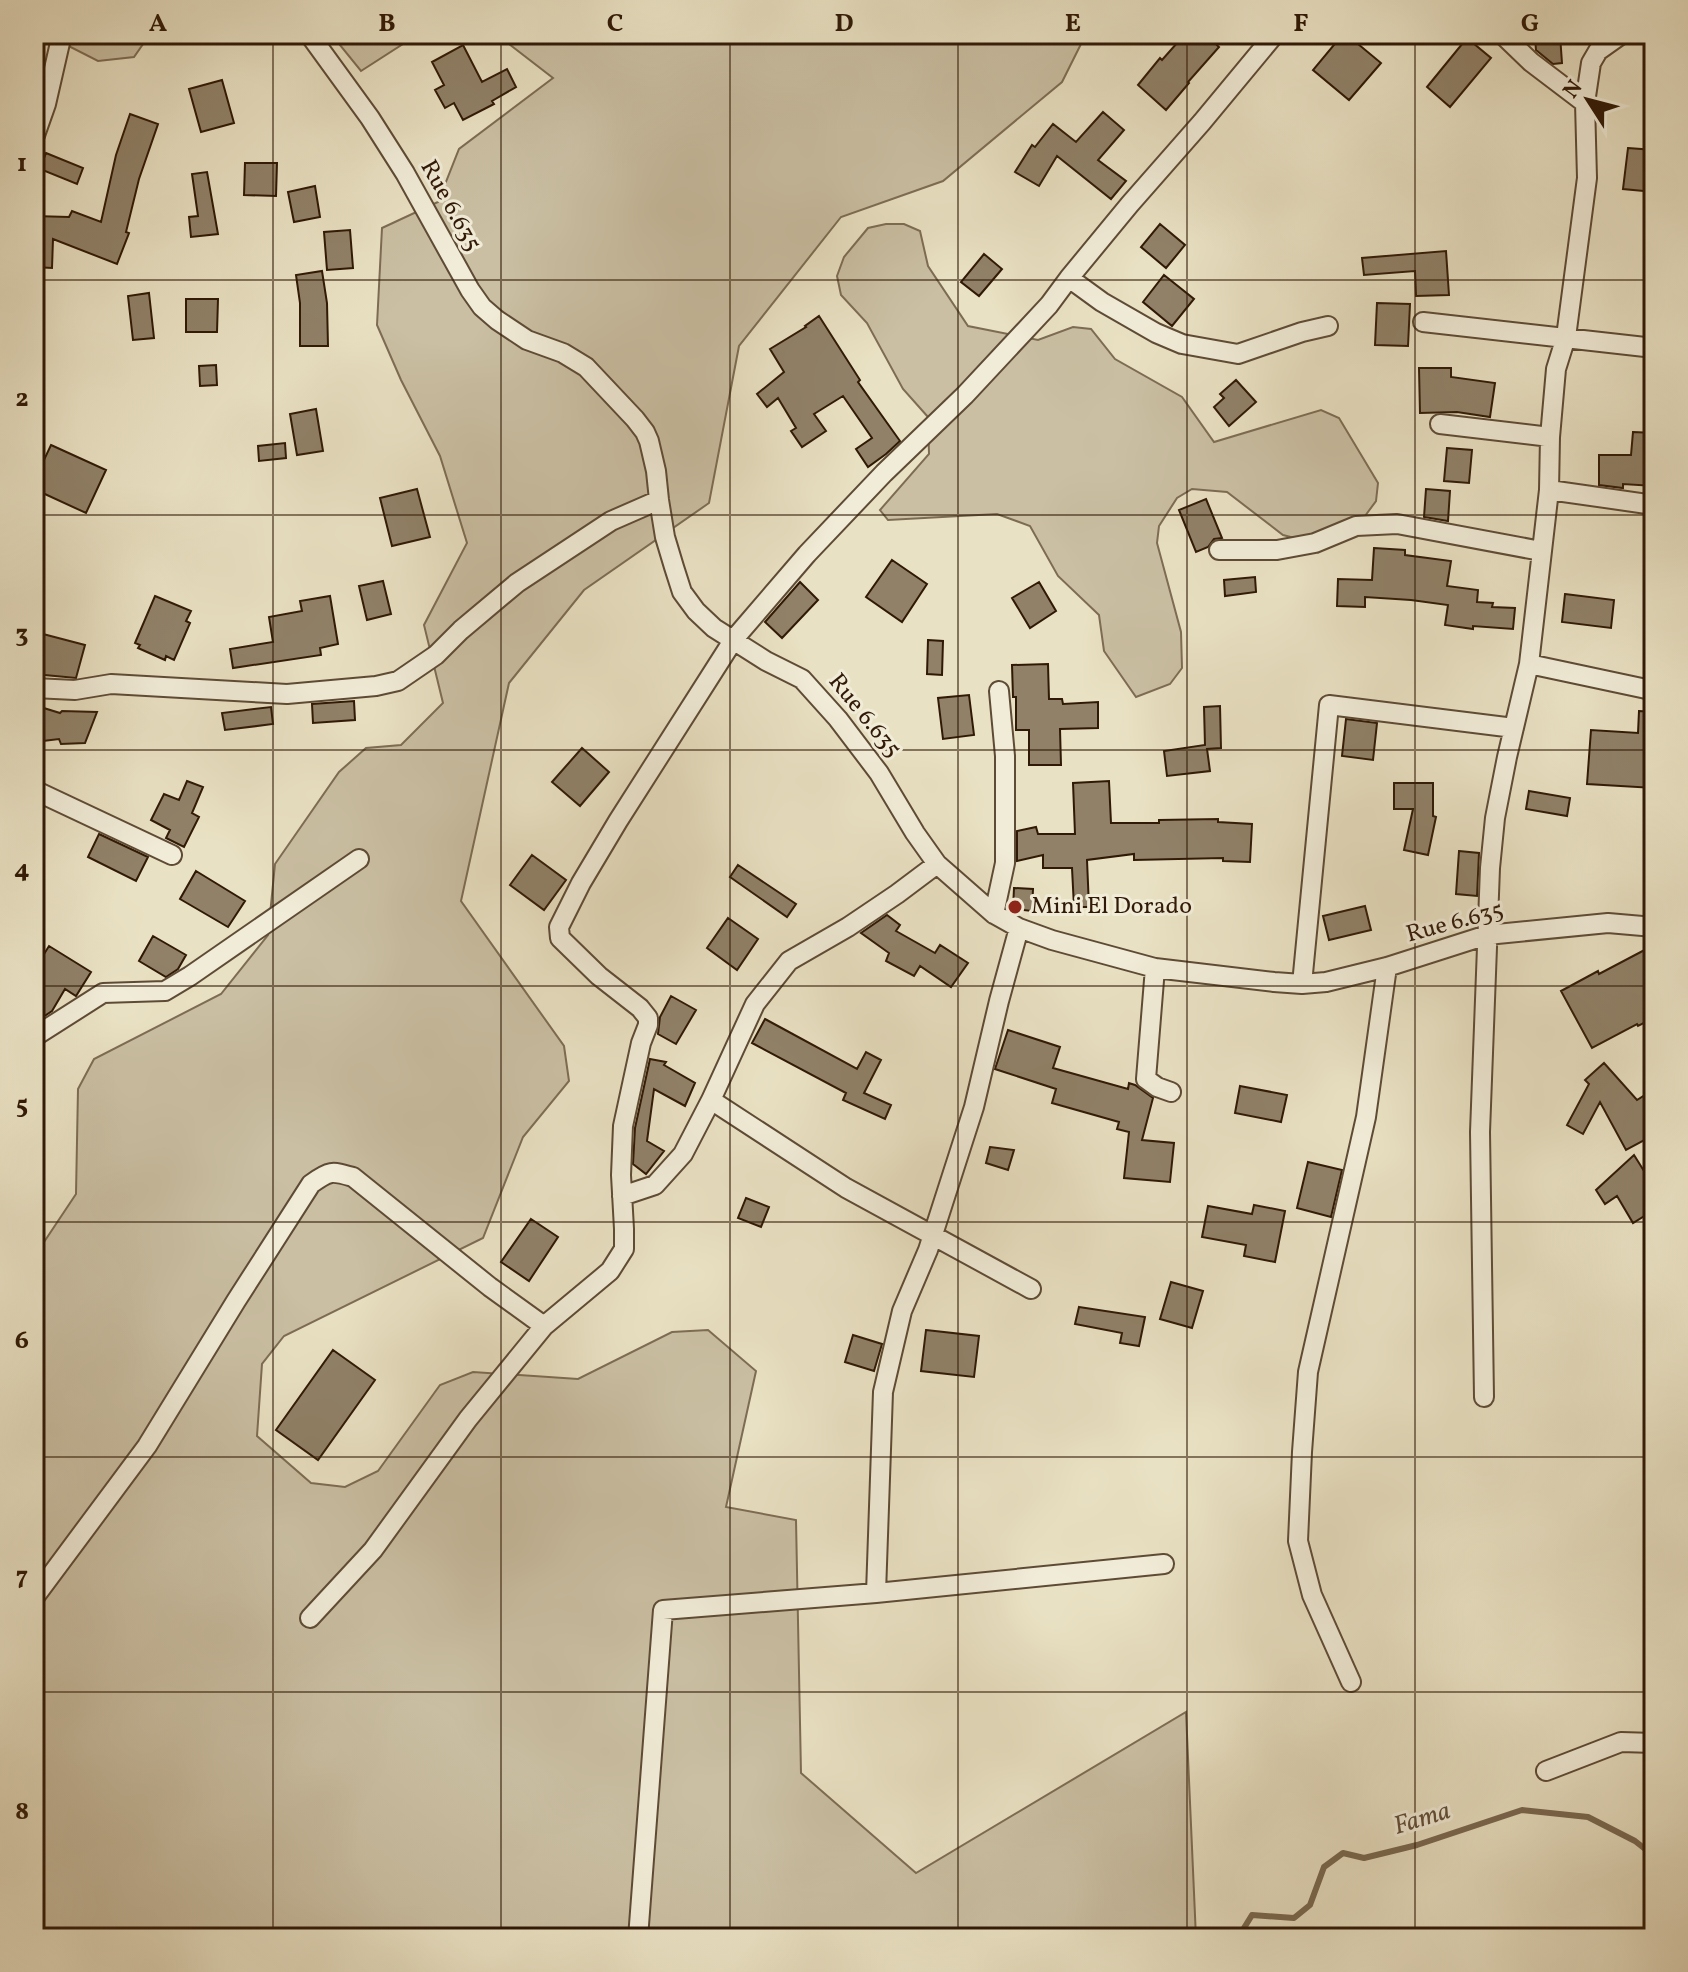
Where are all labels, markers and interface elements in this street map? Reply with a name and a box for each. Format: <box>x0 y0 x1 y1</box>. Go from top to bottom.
text: A <box>149 6 168 42</box>
text: B <box>378 6 396 42</box>
text: C <box>607 6 623 42</box>
text: D <box>834 6 854 42</box>
text: E <box>1065 6 1081 42</box>
text: F <box>1293 6 1309 42</box>
text: G <box>1521 6 1539 42</box>
north arrow <box>1548 60 1628 140</box>
text: N <box>1557 74 1591 105</box>
text: 1 <box>17 146 27 182</box>
street label: Rue 6.635 <box>411 154 489 258</box>
text: 2 <box>15 381 29 417</box>
text: 3 <box>15 617 29 653</box>
street label: Rue 6.635 <box>819 667 909 765</box>
text: 4 <box>14 852 30 888</box>
place label: Mini El Dorado <box>1031 890 1192 924</box>
street label: Rue 6.635 <box>1402 894 1508 952</box>
marker: Mini El Dorado <box>1006 898 1024 916</box>
text: 5 <box>16 1088 28 1124</box>
text: 6 <box>15 1323 29 1359</box>
text: 7 <box>16 1559 28 1595</box>
water label: Fama <box>1389 1793 1455 1845</box>
text: 8 <box>15 1794 29 1830</box>

